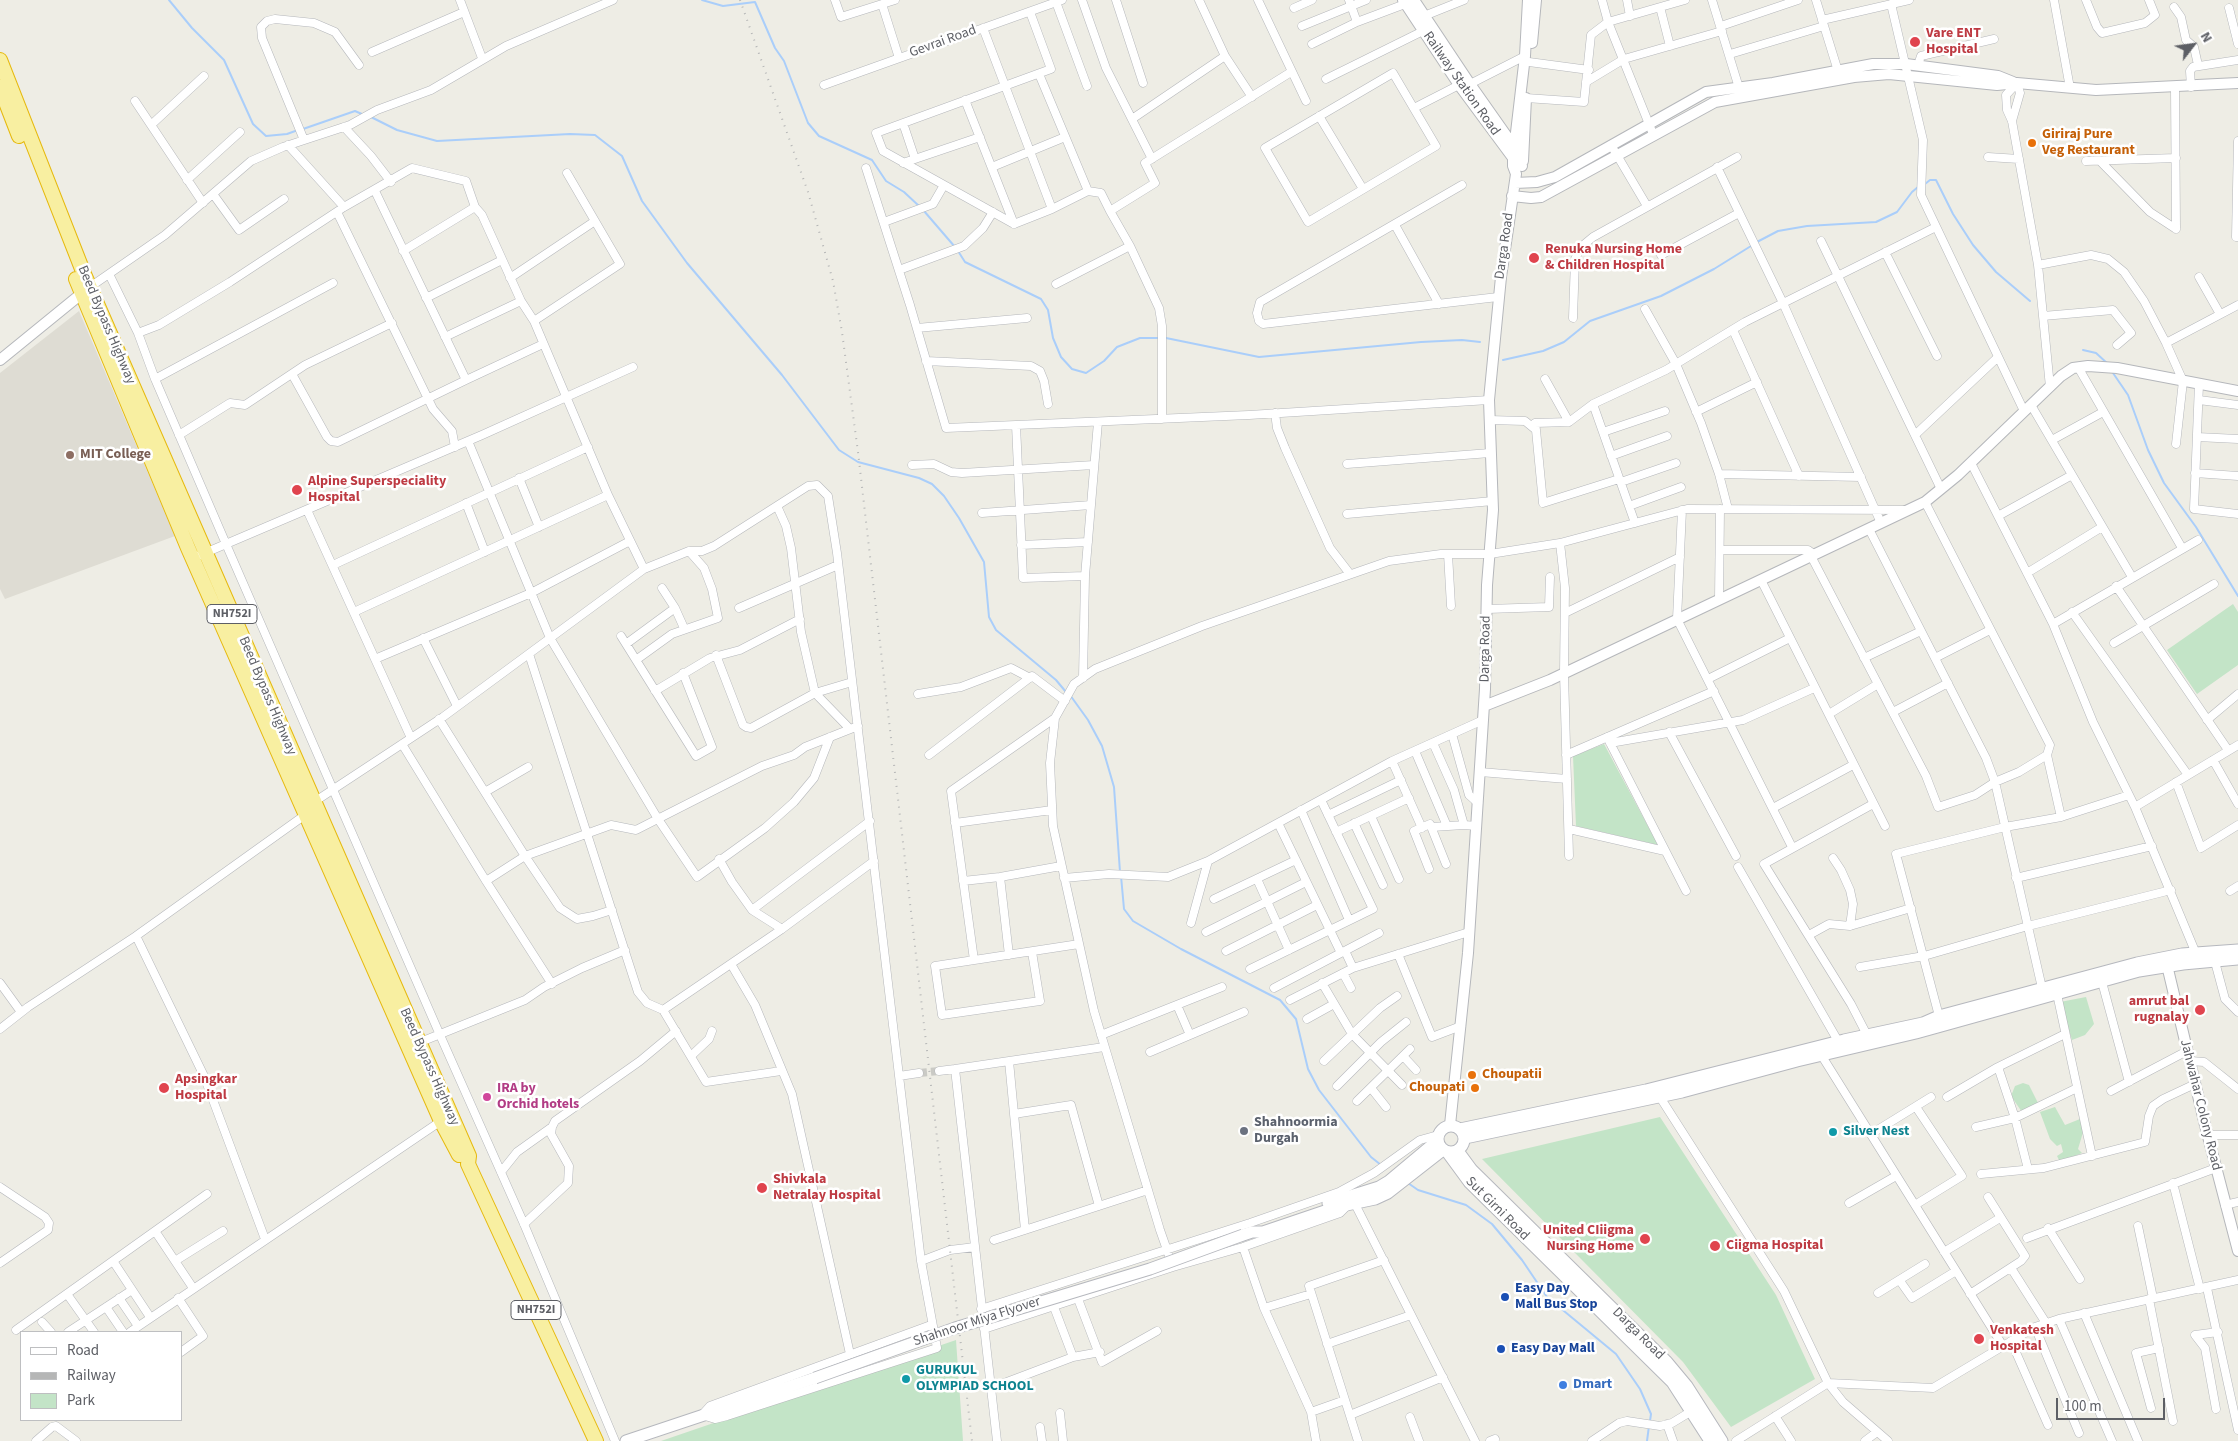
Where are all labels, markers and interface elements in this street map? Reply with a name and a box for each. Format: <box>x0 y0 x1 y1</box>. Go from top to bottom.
north arrow <box>2168 20 2218 70</box>
street label: Gevrai Road <box>907 22 979 62</box>
place label: Vare ENT Hospital <box>1926 26 1981 58</box>
text: N <box>2195 28 2217 47</box>
street label: Railway Station Road <box>1419 29 1503 139</box>
marker: Vare ENT Hospital <box>1908 35 1922 49</box>
place label: Giriraj Pure Veg Restaurant <box>2042 127 2135 160</box>
marker: Giriraj Pure Veg Restaurant <box>2026 137 2038 149</box>
street label: Darga Road <box>1492 212 1518 280</box>
place label: Renuka Nursing Home & Children Hospital <box>1545 242 1682 274</box>
marker: Renuka Nursing Home & Children Hospital <box>1527 251 1541 265</box>
street label: Beed Bypass Highway <box>73 263 139 387</box>
place label: MIT College <box>80 447 151 463</box>
marker: MIT College <box>64 449 76 461</box>
place label: Alpine Superspeciality Hospital <box>308 474 446 507</box>
marker: Alpine Superspeciality Hospital <box>290 483 304 497</box>
road number: NH752I <box>207 604 257 624</box>
street label: Darga Road <box>1477 615 1495 683</box>
street label: Beed Bypass Highway <box>234 634 300 758</box>
place label: amrut bal rugnalay <box>2129 994 2189 1026</box>
marker: amrut bal rugnalay <box>2193 1003 2207 1017</box>
street label: Beed Bypass Highway <box>395 1005 463 1129</box>
street label: Jahwahar Colony Road <box>2176 1038 2224 1172</box>
place label: Choupatii <box>1482 1067 1542 1083</box>
marker: Choupatii <box>1466 1069 1478 1081</box>
place label: Apsingkar Hospital <box>175 1072 237 1104</box>
place label: Choupati <box>1409 1080 1465 1096</box>
marker: Apsingkar Hospital <box>157 1081 171 1095</box>
place label: IRA by Orchid hotels <box>497 1081 579 1114</box>
marker: Choupati <box>1469 1082 1481 1094</box>
marker: IRA by Orchid hotels <box>481 1091 493 1103</box>
place label: Shahnoormia Durgah <box>1254 1115 1338 1148</box>
place label: Silver Nest <box>1843 1124 1909 1140</box>
marker: Shahnoormia Durgah <box>1238 1125 1250 1137</box>
marker: Silver Nest <box>1827 1126 1839 1138</box>
place label: Shivkala Netralay Hospital <box>773 1172 880 1204</box>
street label: Sut Girni Road <box>1462 1174 1532 1244</box>
marker: Shivkala Netralay Hospital <box>755 1181 769 1195</box>
place label: United CIiigma Nursing Home <box>1543 1223 1634 1256</box>
marker: United CIiigma Nursing Home <box>1638 1232 1652 1246</box>
place label: Ciigma Hospital <box>1726 1238 1823 1254</box>
marker: Ciigma Hospital <box>1708 1239 1722 1253</box>
place label: Easy Day Mall Bus Stop <box>1515 1281 1598 1314</box>
marker: Easy Day Mall Bus Stop <box>1499 1291 1511 1303</box>
street label: Shahnoor Miya Flyover <box>911 1293 1043 1351</box>
road number: NH752I <box>511 1300 561 1320</box>
street label: Darga Road <box>1608 1304 1668 1364</box>
place label: Venkatesh Hospital <box>1990 1323 2054 1355</box>
legend <box>20 1331 182 1421</box>
marker: Venkatesh Hospital <box>1972 1332 1986 1346</box>
text: Road <box>67 1340 99 1361</box>
place label: Easy Day Mall <box>1511 1341 1595 1357</box>
marker: Easy Day Mall <box>1495 1343 1507 1355</box>
place label: GURUKUL OLYMPIAD SCHOOL <box>916 1363 1034 1395</box>
text: Railway <box>67 1365 116 1386</box>
marker: GURUKUL OLYMPIAD SCHOOL <box>900 1373 912 1385</box>
place label: Dmart <box>1573 1377 1612 1393</box>
marker: Dmart <box>1557 1379 1569 1391</box>
scale bar <box>2058 1388 2167 1420</box>
text: Park <box>67 1390 95 1411</box>
text: 100 m <box>2064 1396 2102 1417</box>

